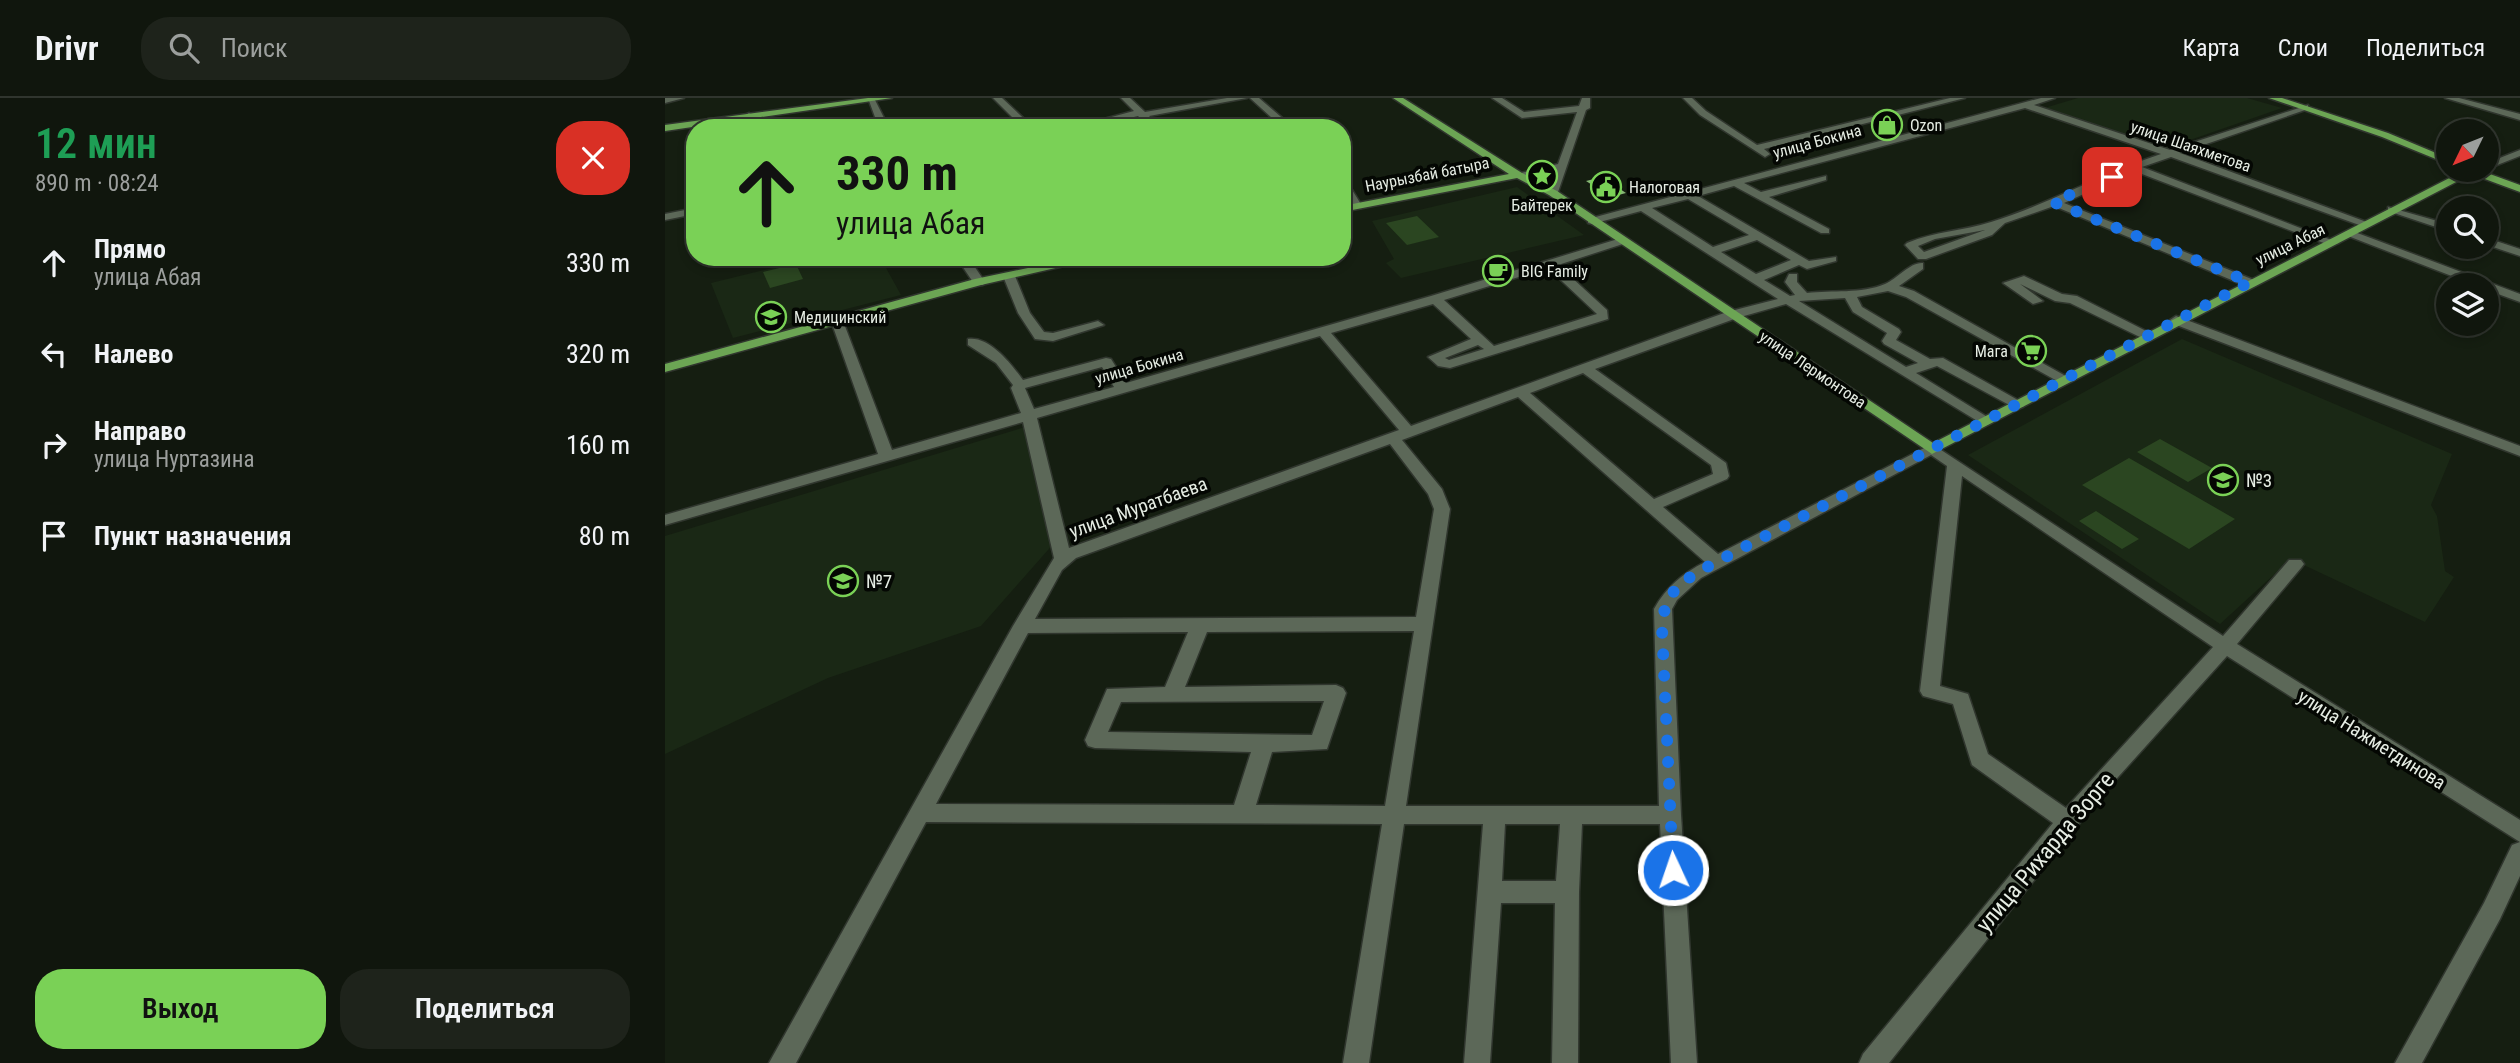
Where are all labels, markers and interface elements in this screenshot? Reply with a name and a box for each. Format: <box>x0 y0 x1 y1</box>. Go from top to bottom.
search box <box>141 17 631 80</box>
text: Drivr <box>35 29 99 68</box>
icon: search <box>165 29 203 67</box>
text: Поиск <box>221 33 288 63</box>
text: Карта <box>2182 34 2240 62</box>
text: Слои <box>2278 34 2328 62</box>
text: Поделиться <box>2366 34 2485 62</box>
shop icon: Ozon <box>1870 108 1904 142</box>
place label: Ozon <box>1910 116 1942 135</box>
street label: улица Шаяхметова <box>2128 117 2253 176</box>
text: 12 мин <box>35 119 157 168</box>
north arrow <box>2436 119 2499 182</box>
map controls <box>2436 119 2499 336</box>
button: close <box>556 121 630 195</box>
street label: улица Бокина <box>1771 121 1863 162</box>
text: 330 m <box>836 145 958 202</box>
icon: ahead <box>721 147 812 238</box>
pin <box>2082 147 2142 207</box>
street label: Наурызбай батыра <box>1364 153 1491 196</box>
icon: arrive <box>2093 158 2131 196</box>
place icon: Байтерек <box>1525 159 1559 193</box>
text: 890 m · 08:24 <box>35 170 159 197</box>
public building icon: Налоговая <box>1589 170 1623 204</box>
place label: Налоговая <box>1629 178 1700 197</box>
place label: Байтерек <box>1511 196 1573 215</box>
button: search <box>2436 196 2499 259</box>
text: улица Абая <box>836 204 986 242</box>
street label: улица Абая <box>2252 220 2328 269</box>
text: Прямо <box>94 234 166 264</box>
icon: ahead <box>35 244 73 282</box>
text: 330 m <box>566 248 630 278</box>
cafe icon: BIG Family <box>1481 254 1515 288</box>
place label: BIG Family <box>1521 262 1588 281</box>
text: улица Абая <box>94 264 201 291</box>
button: layers <box>2436 273 2499 336</box>
school or university icon: Медицинский <box>754 300 788 334</box>
place label: Медицинский <box>794 308 886 327</box>
street label: улица Лермонтова <box>1756 327 1870 412</box>
supermarket icon: Мага <box>2014 334 2048 368</box>
icon: left <box>35 335 73 373</box>
text: Налево <box>94 339 174 369</box>
text: 320 m <box>566 339 630 369</box>
place label: Мага <box>1975 342 2008 361</box>
street label: улица Бокина <box>1093 345 1185 388</box>
text: Направо <box>94 416 186 446</box>
icon: right <box>35 426 73 464</box>
text: 160 m <box>566 430 630 460</box>
text: улица Нуртазина <box>94 446 255 473</box>
school or university icon: №3 <box>2206 463 2240 497</box>
place label: №3 <box>2246 469 2272 492</box>
street label: улица Муратбаева <box>1066 472 1210 543</box>
icon: arrive <box>35 517 73 555</box>
text: Пункт назначения <box>94 521 292 551</box>
text: 80 m <box>579 521 630 551</box>
school or university icon: №7 <box>826 564 860 598</box>
place label: №7 <box>866 570 892 593</box>
street label: улица Нажметдинова <box>2294 685 2450 794</box>
street label: улица Рихарда Зорге <box>1971 767 2120 938</box>
position arrow <box>1636 833 1710 907</box>
button: Выход <box>35 969 326 1049</box>
button: Поделиться <box>340 969 630 1049</box>

